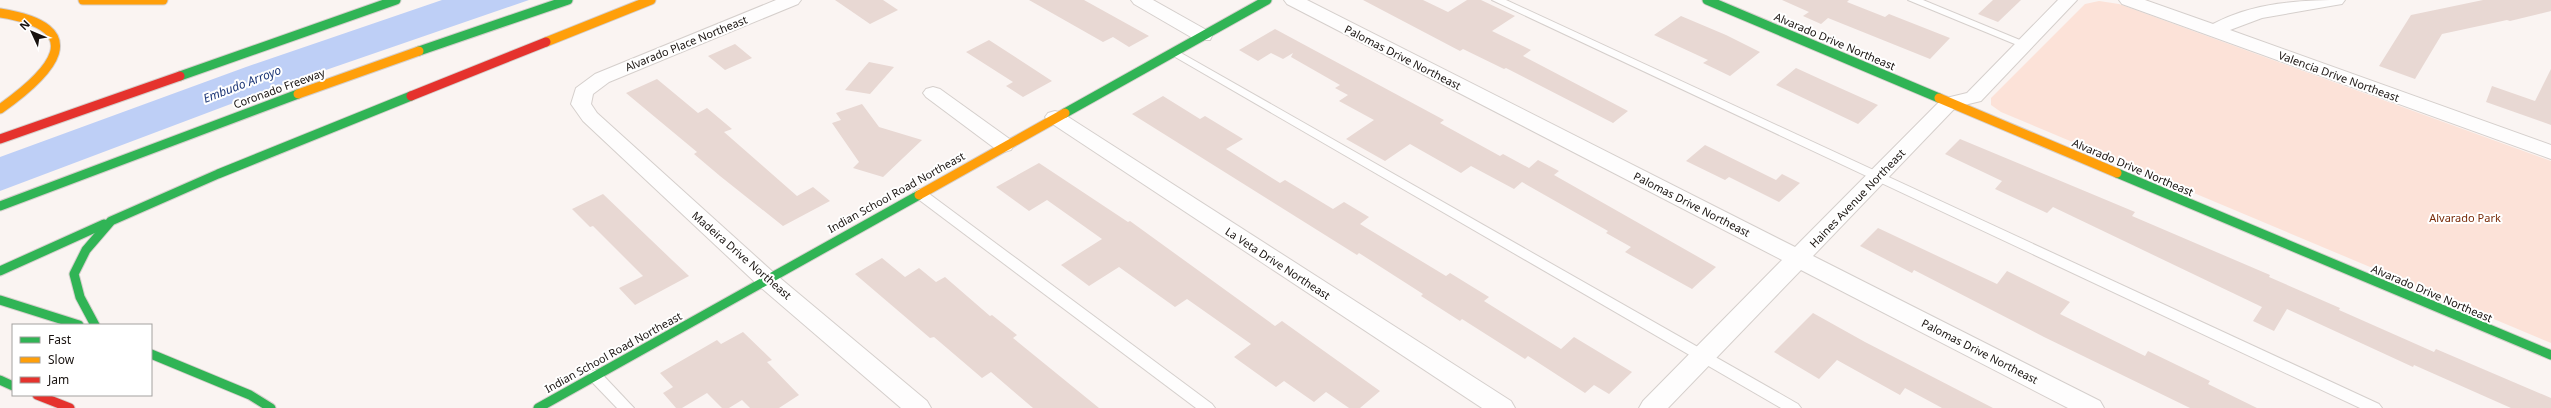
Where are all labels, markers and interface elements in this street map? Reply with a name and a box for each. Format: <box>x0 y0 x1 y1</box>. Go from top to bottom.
street label: Alvarado Drive Northeast <box>1772 9 1898 73</box>
north arrow <box>12 12 52 52</box>
street label: Alvarado Place Northeast <box>623 12 749 74</box>
text: N <box>16 16 33 33</box>
street label: Palomas Drive Northeast <box>1342 21 1464 93</box>
street label: Valencia Drive Northeast <box>2277 47 2402 105</box>
water label: Embudo Arroyo <box>201 61 284 107</box>
street label: Coronado Freeway <box>231 64 327 112</box>
street label: Alvarado Drive Northeast <box>2070 135 2196 199</box>
street label: Haines Avenue Northeast <box>1806 145 1908 251</box>
street label: Indian School Road Northeast <box>825 148 967 236</box>
street label: Palomas Drive Northeast <box>1631 168 1753 240</box>
street label: Madeira Drive Northeast <box>689 208 795 302</box>
park label: Alvarado Park <box>2429 210 2501 225</box>
street label: La Veta Drive Northeast <box>1223 223 1333 303</box>
street label: Alvarado Drive Northeast <box>2369 261 2495 325</box>
street label: Indian School Road Northeast <box>542 308 684 396</box>
street label: Palomas Drive Northeast <box>1919 315 2041 387</box>
legend <box>12 324 152 396</box>
text: Fast <box>48 331 72 348</box>
text: Slow <box>48 351 75 368</box>
text: Jam <box>47 371 69 388</box>

